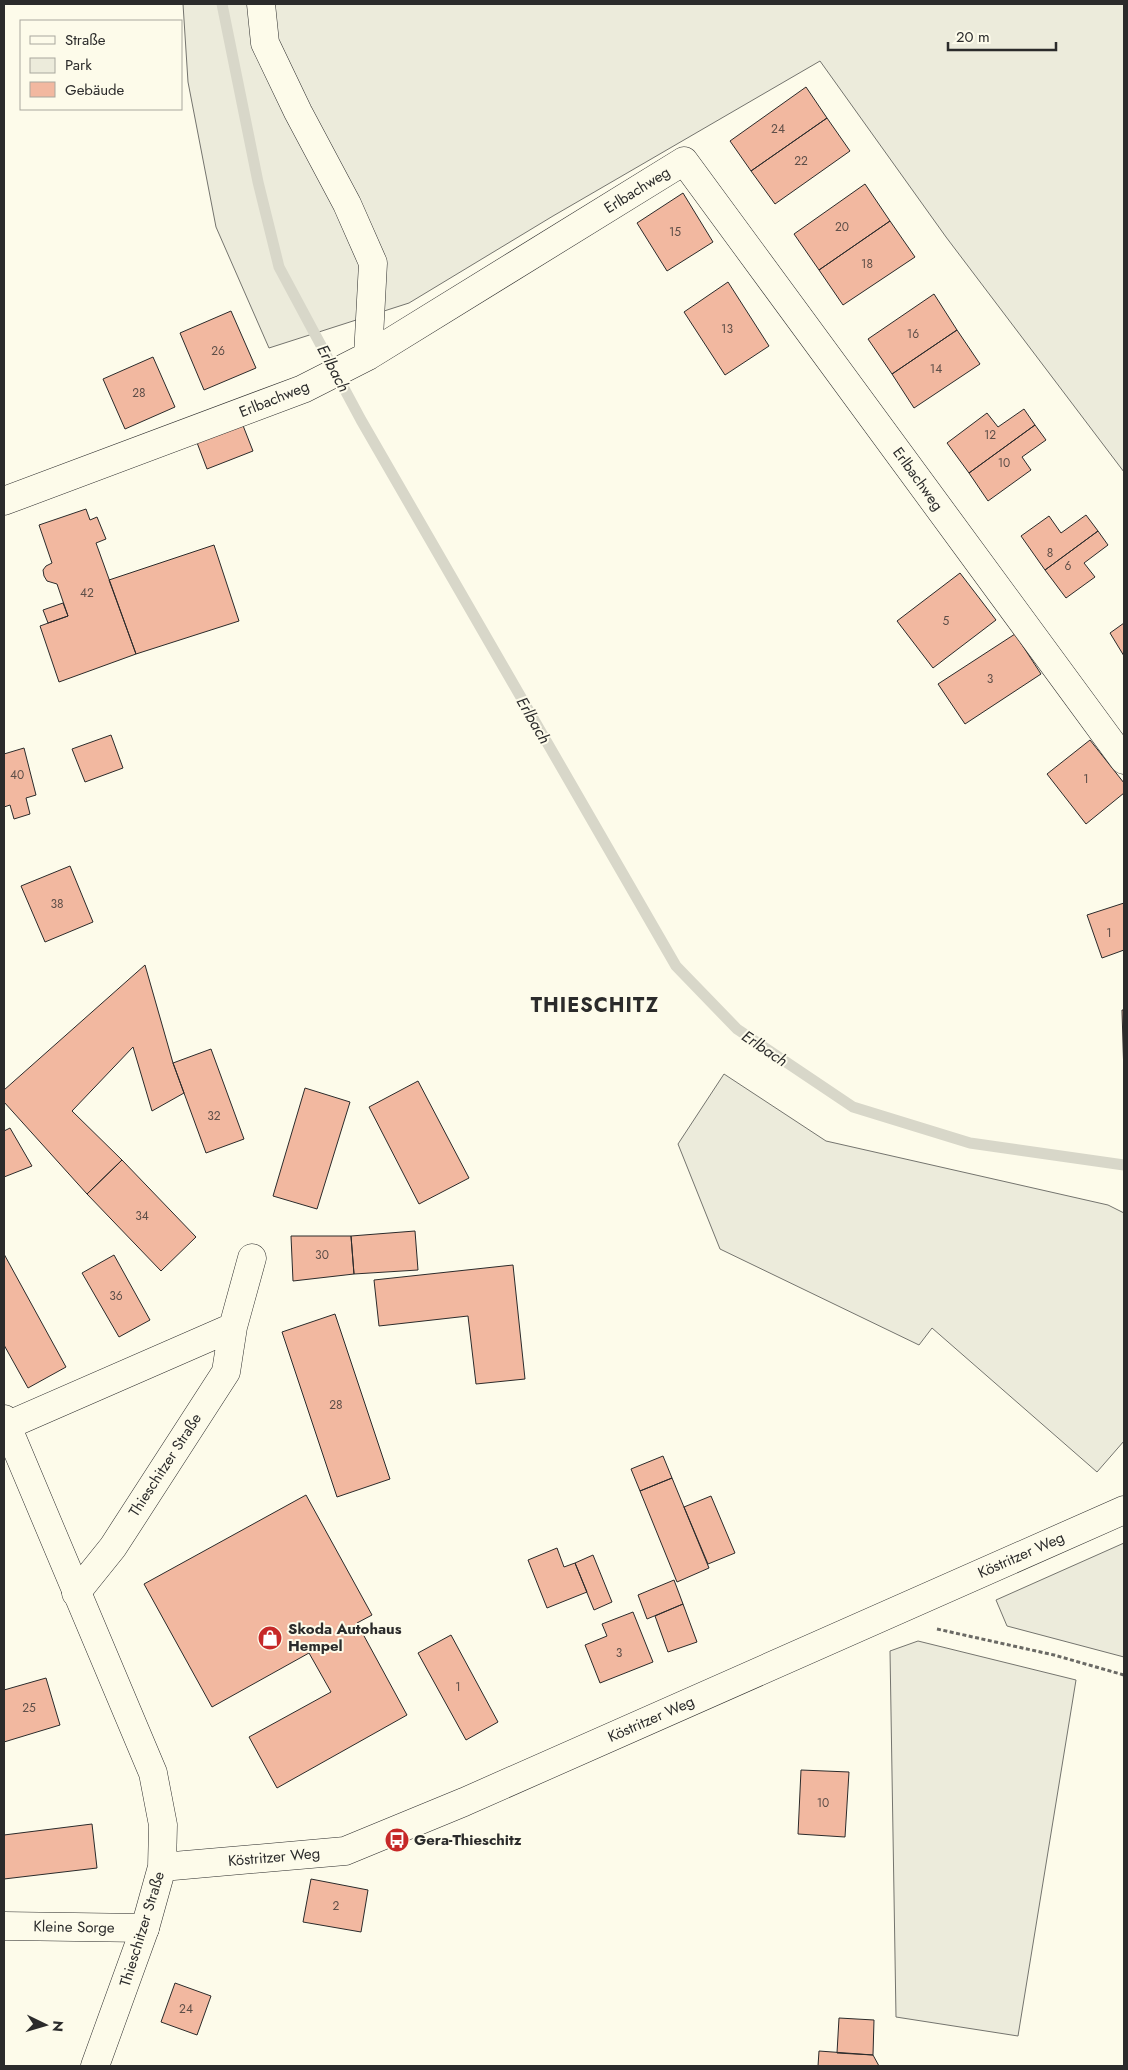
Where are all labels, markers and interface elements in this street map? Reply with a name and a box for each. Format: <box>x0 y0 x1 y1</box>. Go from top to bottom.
legend <box>20 20 182 110</box>
scale bar <box>948 20 1056 52</box>
text: 20 m <box>956 26 990 48</box>
text: Straße <box>65 29 106 51</box>
text: Park <box>65 54 92 76</box>
text: Gebäude <box>65 79 125 101</box>
house number: 24 <box>771 120 785 138</box>
house number: 22 <box>794 152 808 170</box>
street label: Erlbachweg <box>600 161 674 219</box>
house number: 20 <box>835 218 849 236</box>
house number: 15 <box>669 223 681 241</box>
house number: 18 <box>861 255 873 273</box>
house number: 13 <box>721 320 733 338</box>
house number: 16 <box>907 325 919 343</box>
water label: Erlbach <box>311 340 356 396</box>
house number: 26 <box>211 342 225 360</box>
house number: 14 <box>930 360 942 378</box>
street label: Erlbachweg <box>236 375 312 423</box>
house number: 28 <box>132 384 146 402</box>
house number: 12 <box>984 426 996 444</box>
street label: Erlbachweg <box>887 443 949 515</box>
house number: 10 <box>998 454 1010 472</box>
house number: 8 <box>1047 544 1053 562</box>
house number: 6 <box>1065 557 1072 575</box>
house number: 42 <box>80 584 94 602</box>
house number: 5 <box>943 612 950 630</box>
house number: 3 <box>987 670 994 688</box>
water label: Erlbach <box>511 693 556 748</box>
house number: 40 <box>10 766 24 784</box>
house number: 1 <box>1083 770 1089 788</box>
house number: 38 <box>50 895 64 913</box>
house number: 1 <box>1106 924 1112 942</box>
district label: THIESCHITZ <box>531 991 659 1020</box>
water label: Erlbach <box>737 1025 792 1072</box>
house number: 32 <box>207 1107 221 1125</box>
house number: 34 <box>135 1207 149 1225</box>
house number: 30 <box>315 1246 329 1264</box>
house number: 36 <box>109 1287 123 1305</box>
house number: 28 <box>329 1396 343 1414</box>
street label: Thieschitzer Straße <box>123 1409 207 1521</box>
street label: Köstritzer Weg <box>974 1526 1068 1584</box>
place label: Skoda Autohaus Hempel <box>288 1618 402 1657</box>
shop icon: Skoda Autohaus Hempel <box>257 1625 283 1651</box>
house number: 3 <box>616 1644 623 1662</box>
house number: 1 <box>455 1678 461 1696</box>
street label: Köstritzer Weg <box>604 1690 698 1748</box>
house number: 25 <box>22 1699 36 1717</box>
house number: 10 <box>817 1794 829 1812</box>
bus stop icon: Gera-Thieschitz <box>384 1827 410 1853</box>
place label: Gera-Thieschitz <box>414 1829 522 1851</box>
street label: Köstritzer Weg <box>227 1842 321 1872</box>
street label: Thieschitzer Straße <box>114 1868 170 1989</box>
house number: 2 <box>333 1897 340 1915</box>
street label: Kleine Sorge <box>33 1915 115 1939</box>
north arrow <box>20 2000 70 2050</box>
house number: 24 <box>179 2000 193 2018</box>
text: N <box>48 2020 68 2033</box>

